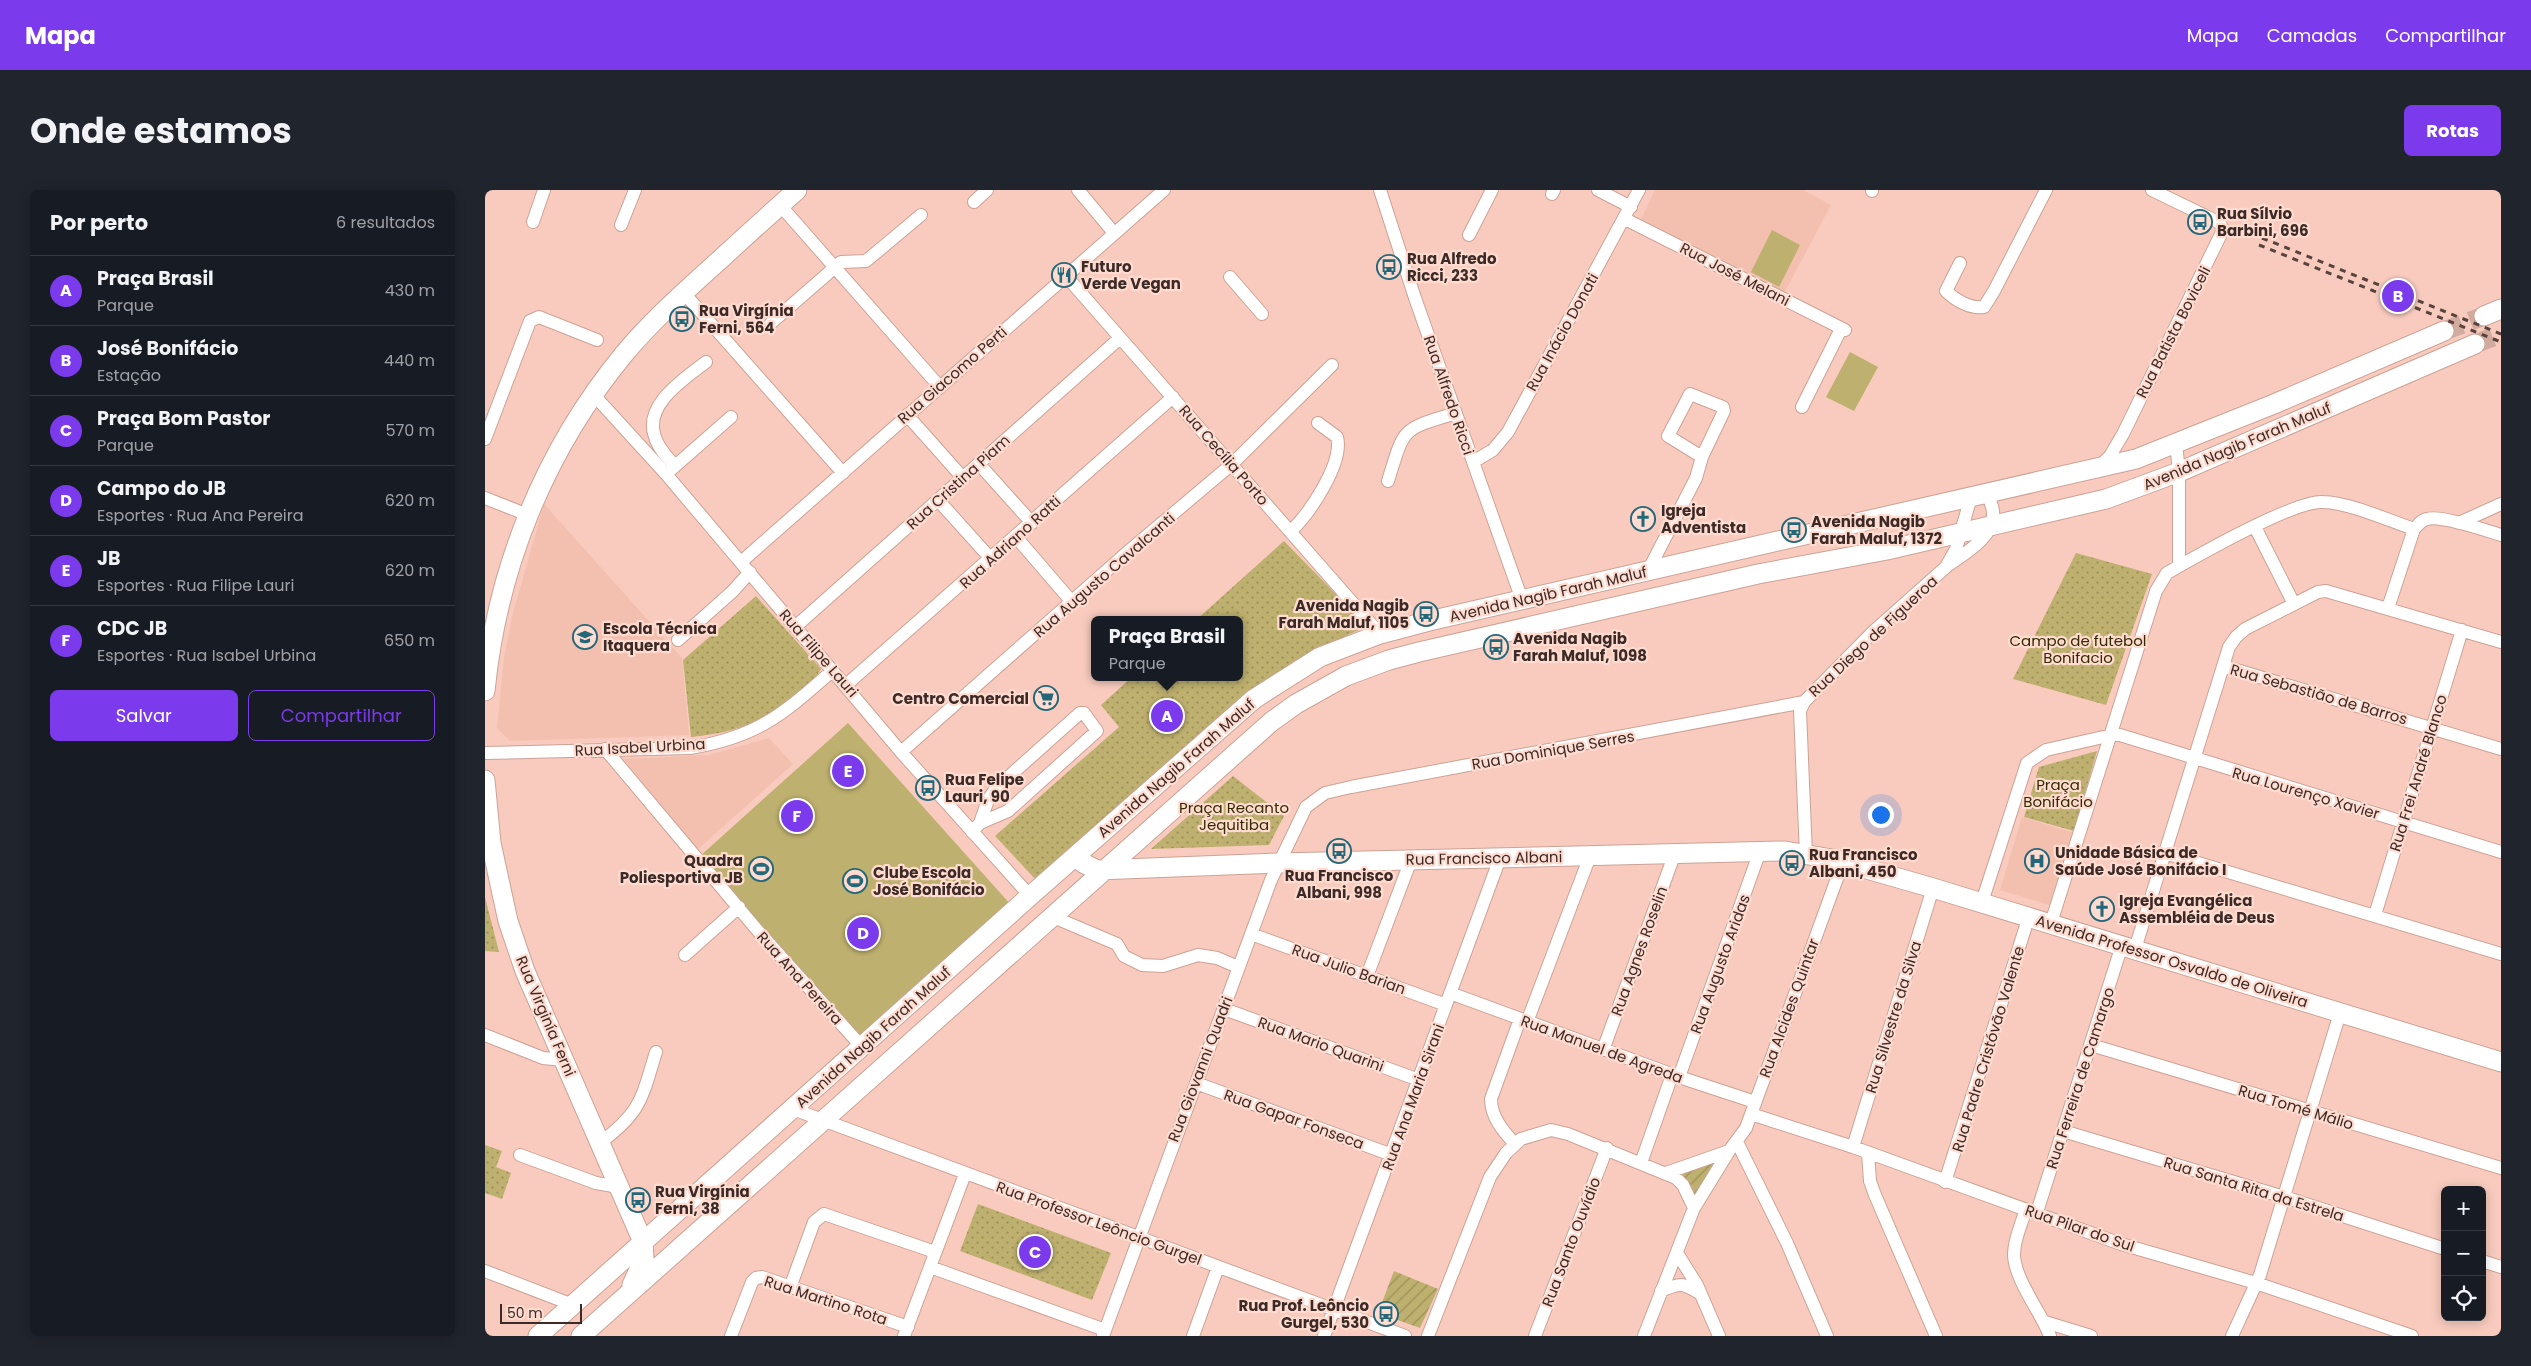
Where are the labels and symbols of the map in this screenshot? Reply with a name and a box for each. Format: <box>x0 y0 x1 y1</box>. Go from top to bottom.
place label: Rua Sílvio Barbini, 696 <box>2217 203 2308 241</box>
bus stop icon: Rua Sílvio Barbini, 696 <box>2187 209 2213 235</box>
street label: Rua José Melani <box>1676 237 1794 311</box>
place label: Rua Alfredo Ricci, 233 <box>1407 248 1497 286</box>
bus stop icon: Rua Alfredo Ricci, 233 <box>1376 254 1402 280</box>
place label: Futuro Verde Vegan <box>1081 256 1181 294</box>
restaurant icon: Futuro Verde Vegan <box>1051 262 1077 288</box>
street label: Rua Batista Boviceli <box>2131 262 2215 402</box>
street label: Rua Inácio Donati <box>1521 269 1603 395</box>
pin: B <box>2382 277 2414 315</box>
place label: Rua Virgínia Ferni, 564 <box>699 300 794 338</box>
bus stop icon: Rua Virgínia Ferni, 564 <box>669 306 695 332</box>
street label: Rua Giacomo Perti <box>893 322 1011 428</box>
street label: Rua Alfredo Ricci <box>1419 333 1479 457</box>
street label: Avenida Nagib Farah Maluf <box>2140 397 2334 495</box>
street label: Rua Cecília Porto <box>1174 400 1274 510</box>
street label: Rua Cristina Piam <box>902 430 1014 534</box>
street label: Rua Adriano Ratti <box>955 491 1065 593</box>
place label: Igreja Adventista <box>1661 500 1746 538</box>
church icon: Igreja Adventista <box>1630 506 1656 532</box>
street label: Rua Augusto Cavalcanti <box>1029 508 1179 642</box>
place label: Avenida Nagib Farah Maluf, 1372 <box>1811 511 1942 549</box>
bus stop icon: Avenida Nagib Farah Maluf, 1372 <box>1781 517 1807 543</box>
street label: Avenida Nagib Farah Maluf <box>1447 561 1649 627</box>
street label: Rua Diego de Figueroa <box>1804 571 1942 701</box>
place label: Avenida Nagib Farah Maluf, 1105 <box>1279 595 1409 633</box>
bus stop icon: Avenida Nagib Farah Maluf, 1105 <box>1413 601 1439 627</box>
street label: Rua Filipe Lauri <box>775 604 863 702</box>
place label: Escola Técnica Itaquera <box>603 618 717 656</box>
school or university icon: Escola Técnica Itaquera <box>572 624 598 650</box>
place label: Avenida Nagib Farah Maluf, 1098 <box>1513 628 1647 666</box>
park label: Campo de futebol Bonifacio <box>2009 630 2147 668</box>
bus stop icon: Avenida Nagib Farah Maluf, 1098 <box>1483 634 1509 660</box>
street label: Rua Sebastião de Barros <box>2228 659 2410 729</box>
supermarket icon: Centro Comercial <box>1033 685 1059 711</box>
place label: Centro Comercial <box>892 688 1029 709</box>
street label: Rua Frei André Blanco <box>2384 692 2452 854</box>
street label: Avenida Nagib Farah Maluf <box>1094 695 1258 841</box>
pin: A <box>1151 697 1183 735</box>
street label: Rua Dominique Serres <box>1470 725 1636 775</box>
street label: Rua Isabel Urbina <box>574 733 706 761</box>
pin: E <box>832 752 864 790</box>
street label: Rua Lourenço Xavier <box>2230 762 2382 824</box>
place label: Rua Felipe Lauri, 90 <box>945 769 1024 807</box>
park label: Praça Bonifácio <box>2023 774 2093 812</box>
bus stop icon: Rua Felipe Lauri, 90 <box>915 775 941 801</box>
pin: F <box>781 797 813 835</box>
park label: Praça Recanto Jequitiba <box>1179 797 1289 835</box>
your location <box>1868 802 1894 828</box>
bus stop icon: Rua Francisco Albani, 998 <box>1326 838 1352 864</box>
place label: Unidade Básica de Saúde José Bonifácio I <box>2055 842 2226 880</box>
place label: Rua Francisco Albani, 450 <box>1809 844 1918 882</box>
street label: Rua Francisco Albani <box>1406 846 1562 870</box>
hospital icon: Unidade Básica de Saúde José Bonifácio I <box>2024 848 2050 874</box>
place label: Quadra Poliesportiva JB <box>620 850 743 888</box>
bus stop icon: Rua Francisco Albani, 450 <box>1779 850 1805 876</box>
sports icon: Quadra Poliesportiva JB <box>748 856 774 882</box>
place label: Clube Escola José Bonifácio <box>873 862 985 900</box>
place label: Rua Francisco Albani, 998 <box>1285 865 1394 903</box>
sports icon: Clube Escola José Bonifácio <box>842 868 868 894</box>
street label: Rua Agnes Roselin <box>1606 883 1672 1019</box>
place label: Igreja Evangélica Assembléia de Deus <box>2119 890 2275 928</box>
street label: Rua Augusto Aridas <box>1685 891 1755 1037</box>
church icon: Igreja Evangélica Assembléia de Deus <box>2089 896 2115 922</box>
street label: Avenida Professor Osvaldo de Oliveira <box>2033 909 2311 1013</box>
pin: D <box>847 914 879 952</box>
street label: Rua Ana Pereira <box>752 927 848 1029</box>
street label: Rua Alcides Quintar <box>1754 935 1824 1080</box>
street label: Rua Silvestre da Silva <box>1860 938 1926 1096</box>
street label: Rua Julio Barian <box>1289 939 1409 999</box>
street label: Rua Padre Cristóvão Valente <box>1947 943 2029 1155</box>
street label: Rua Virginía Ferni <box>511 952 581 1080</box>
street label: Avenida Nagib Farah Maluf <box>791 961 955 1113</box>
street label: Rua Ferreira de Camargo <box>2041 985 2119 1171</box>
street label: Rua Giovanni Quadri <box>1163 993 1237 1145</box>
street label: Rua Manuel de Agreda <box>1518 1010 1686 1088</box>
street label: Rua Mario Quarini <box>1255 1011 1387 1077</box>
street label: Rua Ana Maria Sirani <box>1377 1021 1449 1173</box>
street label: Rua Tomé Málio <box>2236 1080 2356 1134</box>
street label: Rua Gapar Fonseca <box>1221 1084 1367 1154</box>
street label: Rua Santa Rita da Estrela <box>2161 1152 2347 1226</box>
street label: Rua Santo Ouvídio <box>1537 1174 1605 1310</box>
street label: Rua Professor Leôncio Gurgel <box>993 1176 1205 1270</box>
place label: Rua Virgínia Ferni, 38 <box>655 1181 750 1219</box>
bus stop icon: Rua Virgínia Ferni, 38 <box>625 1187 651 1213</box>
street label: Rua Pilar do Sul <box>2022 1199 2138 1257</box>
pin: C <box>1019 1233 1051 1271</box>
street label: Rua Martino Rota <box>762 1270 890 1330</box>
place label: Rua Prof. Leôncio Gurgel, 530 <box>1238 1295 1369 1333</box>
scale bar <box>500 1301 583 1324</box>
bus stop icon: Rua Prof. Leôncio Gurgel, 530 <box>1373 1301 1399 1327</box>

